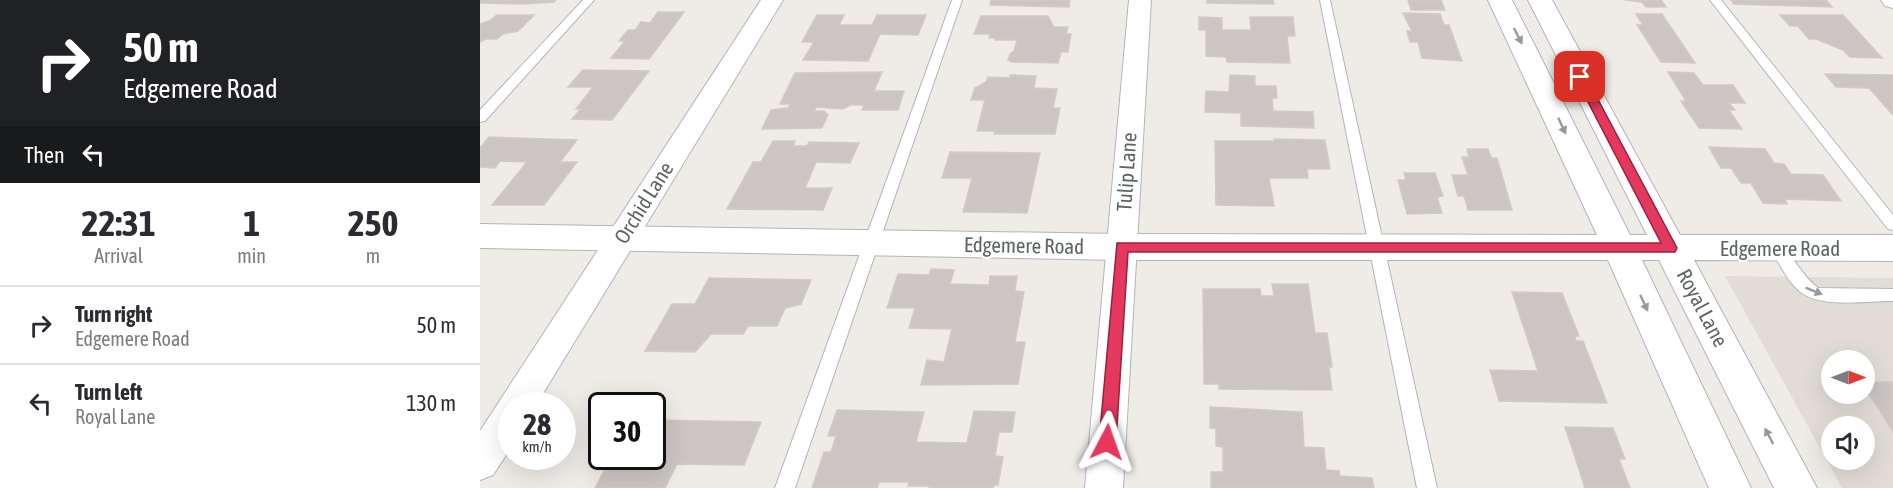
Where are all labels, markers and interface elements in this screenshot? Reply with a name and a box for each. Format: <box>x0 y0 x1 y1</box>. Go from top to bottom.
text: 50 m <box>123 23 198 71</box>
icon: right <box>24 24 102 102</box>
one-way arrow <box>1514 28 1523 45</box>
pin <box>1554 51 1605 102</box>
icon: arrive <box>1563 60 1596 93</box>
text: Edgemere Road <box>123 73 278 104</box>
one-way arrow <box>1558 117 1567 134</box>
street label: Tulip Lane <box>1111 132 1141 212</box>
icon: left <box>77 138 110 171</box>
text: Then <box>24 142 65 168</box>
street label: Orchid Lane <box>609 157 678 248</box>
text: 22:31 <box>82 202 156 244</box>
text: 1 <box>243 202 260 244</box>
text: 250 <box>348 202 398 244</box>
street label: Edgemere Road <box>964 232 1084 258</box>
street label: Edgemere Road <box>1720 236 1840 260</box>
text: Arrival <box>94 244 143 267</box>
text: min <box>237 244 266 267</box>
text: m <box>366 244 380 267</box>
street label: Royal Lane <box>1672 265 1733 350</box>
one-way arrow <box>1805 286 1823 296</box>
one-way arrow <box>1639 294 1649 312</box>
text: Turn right <box>75 301 152 327</box>
icon: right <box>24 309 57 342</box>
text: 50 m <box>416 312 456 338</box>
text: Edgemere Road <box>75 327 190 350</box>
north arrow <box>1821 350 1875 404</box>
map controls <box>1821 350 1875 470</box>
text: Turn left <box>75 379 142 405</box>
icon: left <box>24 387 57 420</box>
text: 130 m <box>406 390 456 416</box>
speed limit sign: 30 <box>588 392 666 470</box>
text: Royal Lane <box>75 405 155 428</box>
text: 28 <box>523 407 551 441</box>
position arrow <box>1075 410 1139 474</box>
button: sound <box>1821 416 1875 470</box>
one-way arrow <box>1764 428 1774 445</box>
text: km/h <box>522 438 552 455</box>

